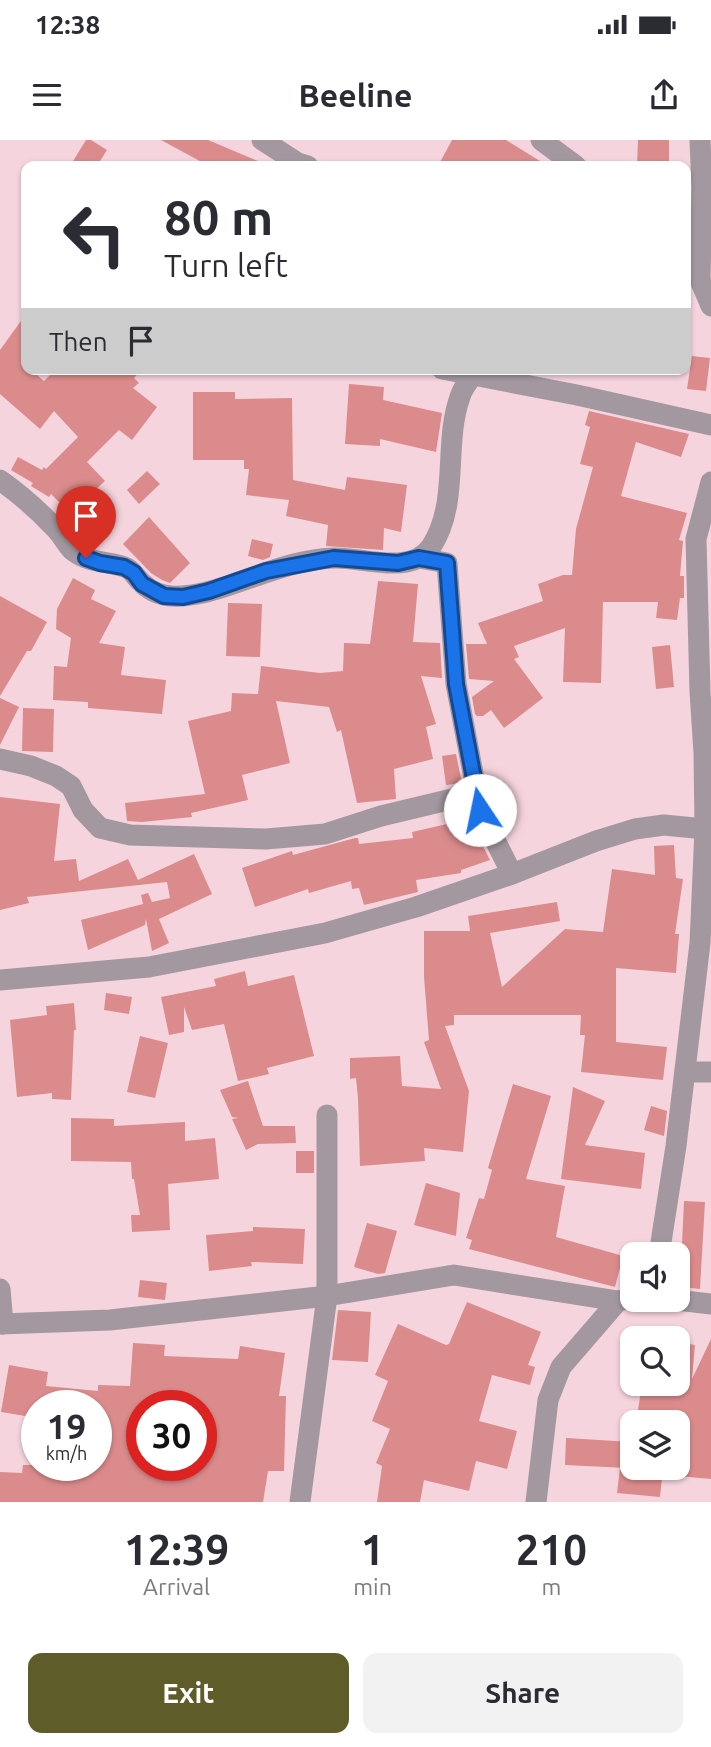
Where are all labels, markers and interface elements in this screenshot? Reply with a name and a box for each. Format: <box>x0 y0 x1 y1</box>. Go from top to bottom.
text: 12:38 <box>35 10 100 39</box>
icon: menu <box>28 76 66 114</box>
icon: share <box>645 76 683 114</box>
text: Beeline <box>299 77 412 113</box>
icon: left <box>49 189 140 280</box>
text: 80 m <box>164 189 273 244</box>
text: Turn left <box>164 247 288 283</box>
icon: arrive <box>122 322 160 360</box>
text: Then <box>49 327 108 356</box>
pin <box>56 486 116 558</box>
icon: arrive <box>67 497 105 535</box>
position arrow <box>443 773 517 847</box>
map controls <box>620 1242 690 1480</box>
button: sound <box>620 1242 690 1312</box>
button: search <box>620 1326 690 1396</box>
speed limit sign: 30 <box>126 1390 217 1481</box>
text: 19 <box>47 1406 86 1446</box>
button: layers <box>620 1410 690 1480</box>
text: km/h <box>46 1443 87 1463</box>
text: 12:39 <box>124 1526 229 1573</box>
text: 1 <box>361 1526 384 1573</box>
text: 210 <box>516 1526 587 1573</box>
text: Arrival <box>143 1574 210 1599</box>
text: min <box>353 1574 392 1599</box>
text: m <box>541 1574 561 1599</box>
button: Exit <box>28 1653 349 1733</box>
button: Share <box>363 1653 683 1733</box>

